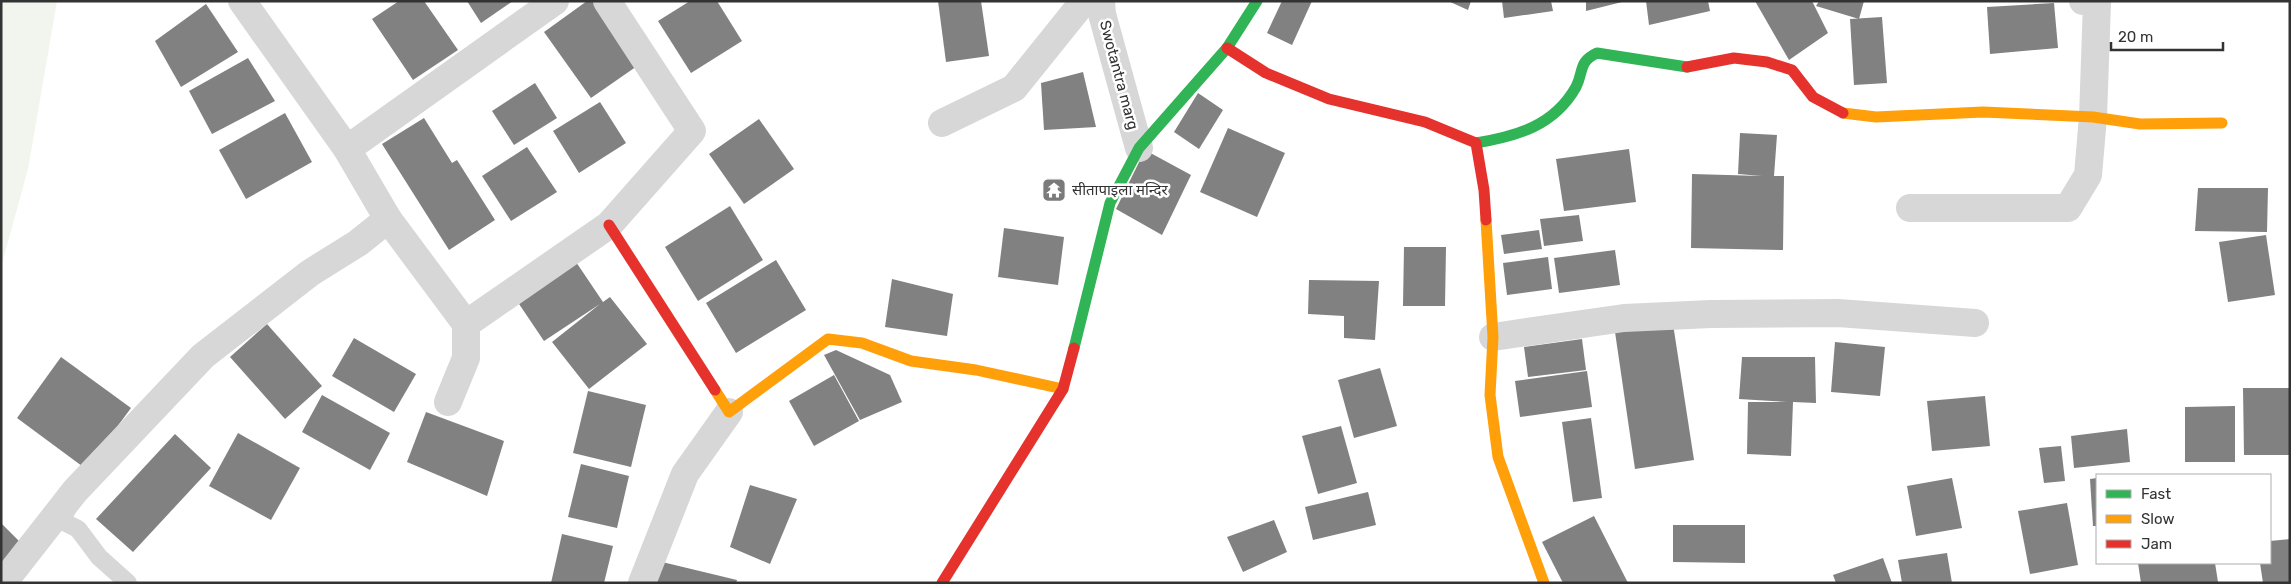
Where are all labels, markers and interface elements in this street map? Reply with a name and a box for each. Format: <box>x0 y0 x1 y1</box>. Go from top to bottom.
street label: Swotantra marg <box>1096 18 1142 132</box>
scale bar <box>2111 20 2224 52</box>
text: 20 m <box>2118 28 2153 46</box>
temple icon: सीतापाइला मन्दिर <box>1041 177 1067 203</box>
place label: सीतापाइला मन्दिर <box>1072 181 1168 199</box>
legend <box>2096 474 2271 564</box>
text: Fast <box>2141 485 2171 503</box>
text: Slow <box>2141 510 2174 528</box>
text: Jam <box>2141 535 2172 553</box>

